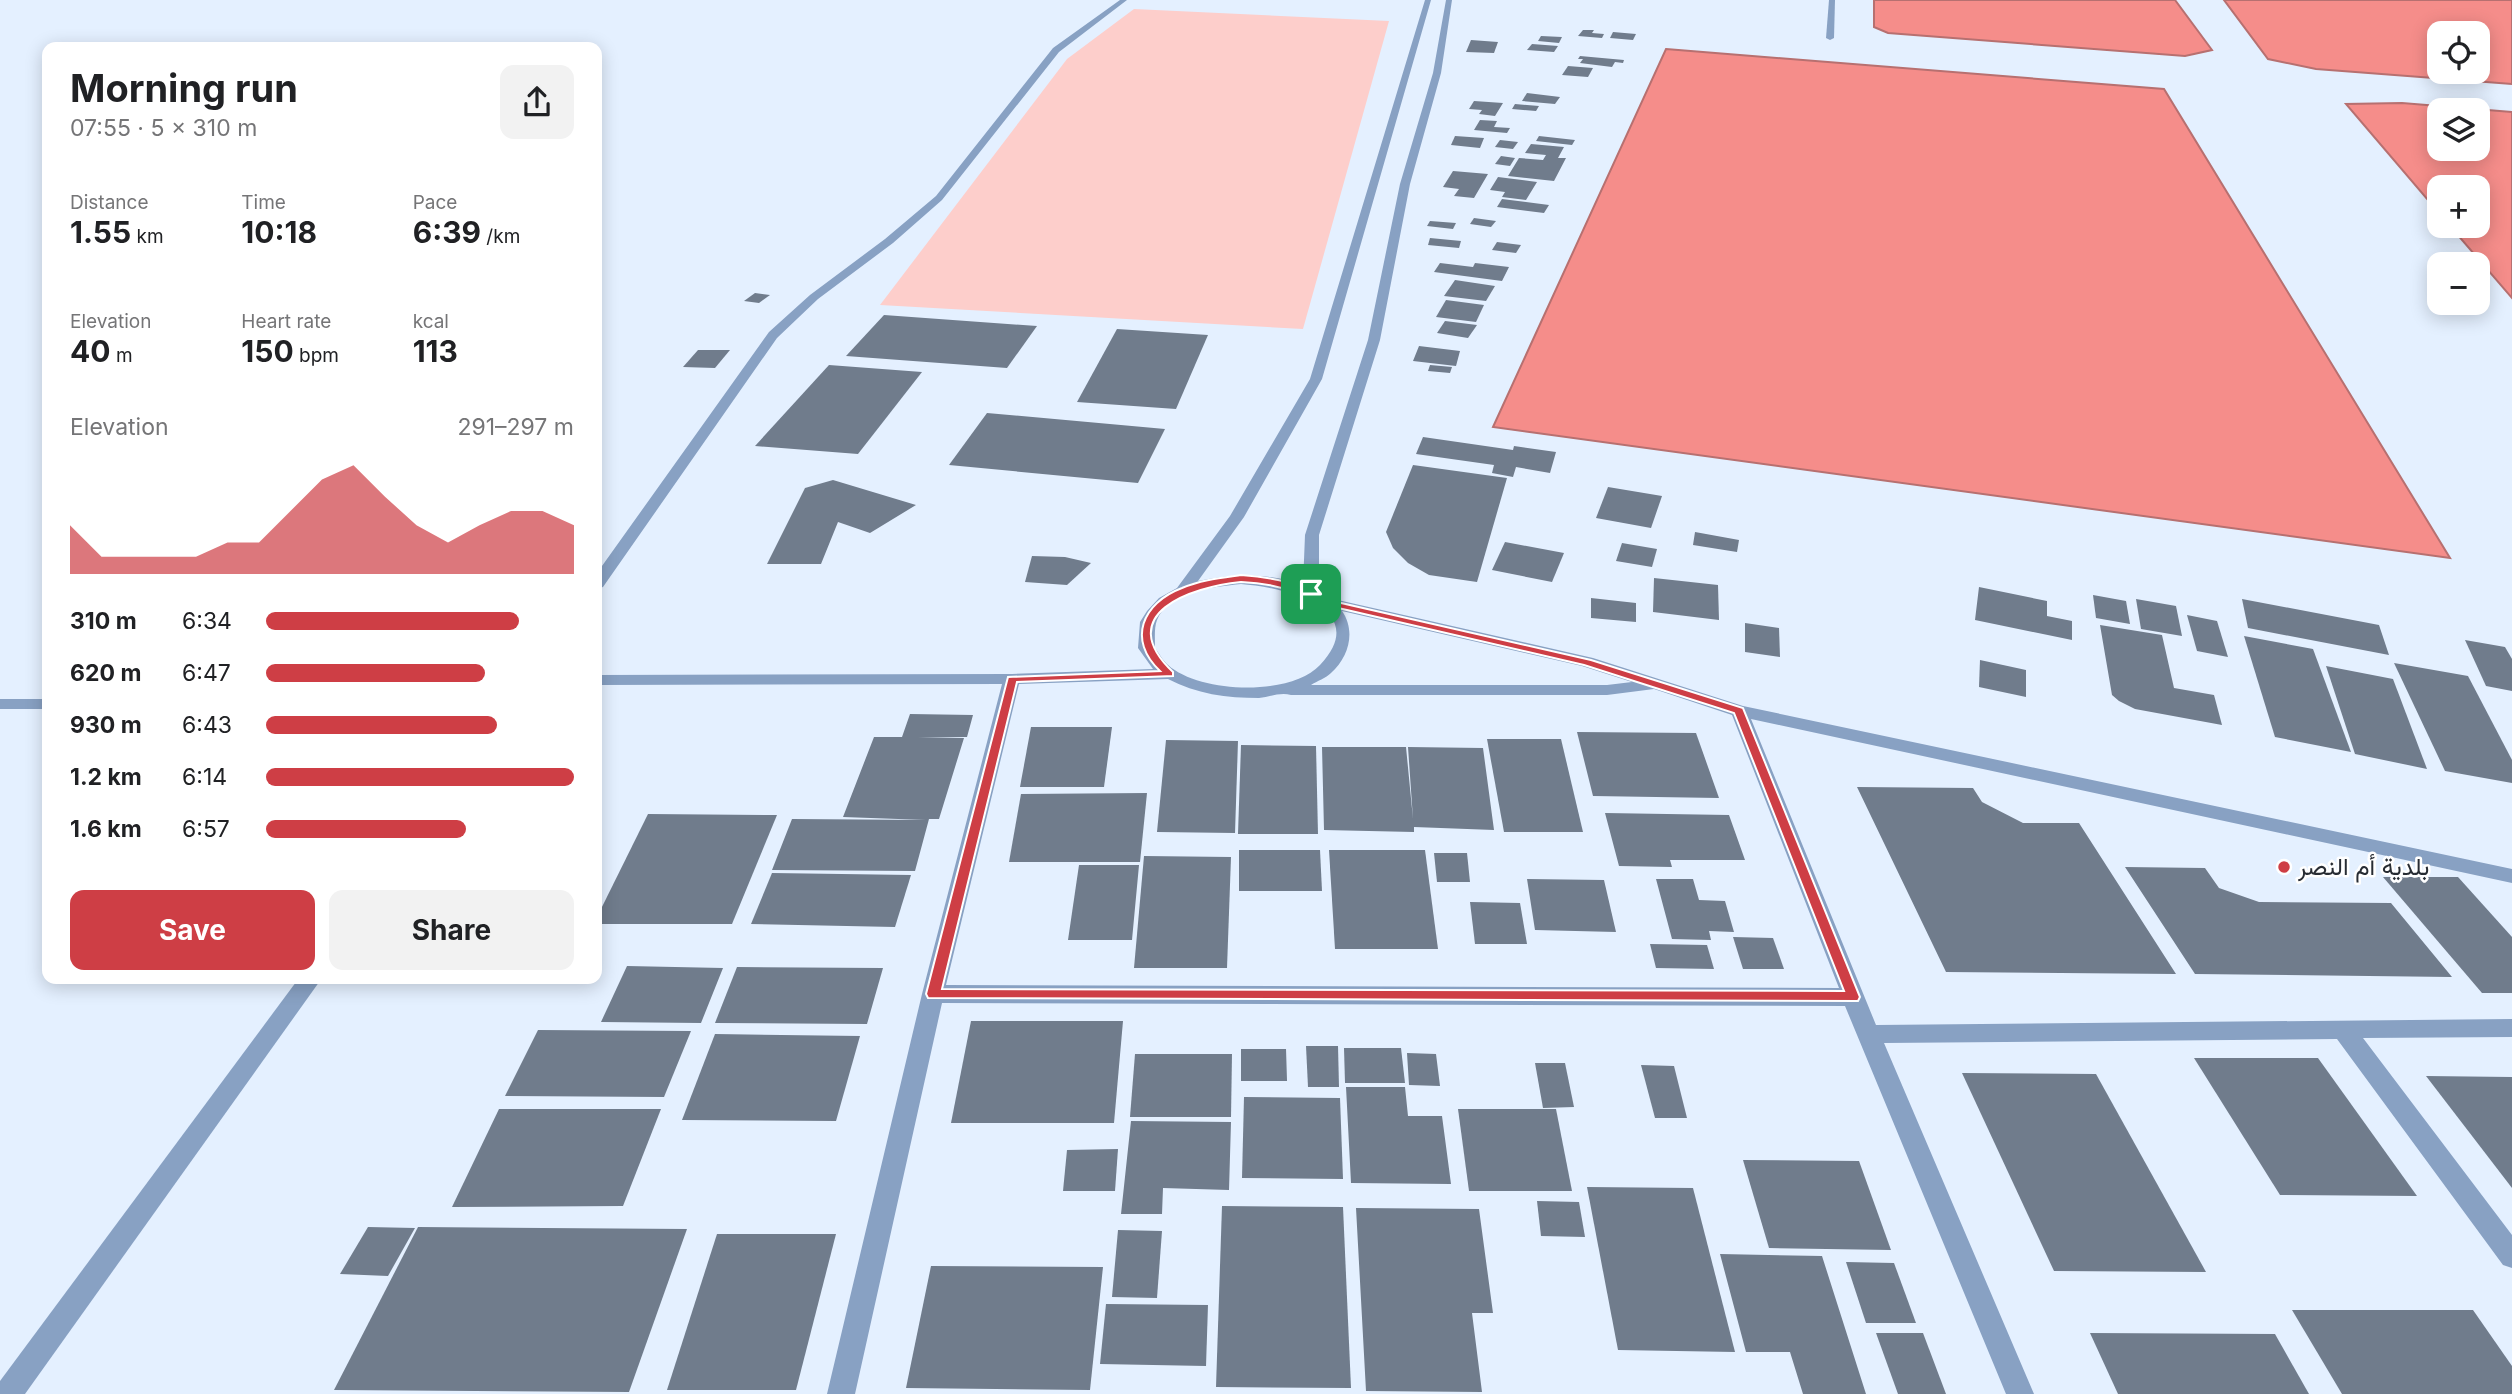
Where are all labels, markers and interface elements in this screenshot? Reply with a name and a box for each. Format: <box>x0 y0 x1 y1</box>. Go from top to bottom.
map controls <box>2427 21 2490 315</box>
button: locate <box>2427 21 2490 84</box>
text: Morning run <box>70 65 298 111</box>
button: share <box>500 65 574 139</box>
button: layers <box>2427 98 2490 161</box>
text: 07:55 · 5 × 310 m <box>70 114 257 142</box>
button: + <box>2427 175 2490 238</box>
text: Distance <box>70 191 148 214</box>
text: Time <box>241 191 286 214</box>
text: Pace <box>413 191 457 214</box>
text: 1.55 <box>70 214 131 250</box>
text: 10:18 <box>241 214 317 250</box>
text: 6:39 <box>413 214 481 250</box>
text: km <box>131 225 164 248</box>
text: /km <box>481 225 520 248</box>
button: − <box>2427 252 2490 315</box>
text: Elevation <box>70 310 151 333</box>
text: Heart rate <box>241 310 331 333</box>
text: kcal <box>413 310 449 333</box>
text: 40 <box>70 333 111 369</box>
text: 150 <box>241 333 294 369</box>
text: 113 <box>413 333 458 369</box>
text: m <box>111 344 133 367</box>
text: bpm <box>294 344 339 367</box>
text: Elevation <box>70 413 169 441</box>
text: 291–297 m <box>457 413 574 441</box>
pin <box>1281 564 1341 624</box>
icon: arrive <box>1292 575 1330 613</box>
text: 310 m <box>70 607 137 635</box>
text: 6:34 <box>182 607 232 635</box>
text: 620 m <box>70 659 141 687</box>
text: 6:47 <box>182 659 231 687</box>
text: 930 m <box>70 711 142 739</box>
text: 6:43 <box>182 711 232 739</box>
text: 1.2 km <box>70 763 142 791</box>
text: 6:14 <box>182 763 227 791</box>
text: 1.6 km <box>70 815 142 843</box>
text: 6:57 <box>182 815 230 843</box>
place label: بلدية أم النصر <box>2297 852 2429 883</box>
marker: بلدية أم النصر <box>2276 859 2292 875</box>
button: Save <box>70 890 315 970</box>
button: Share <box>329 890 574 970</box>

